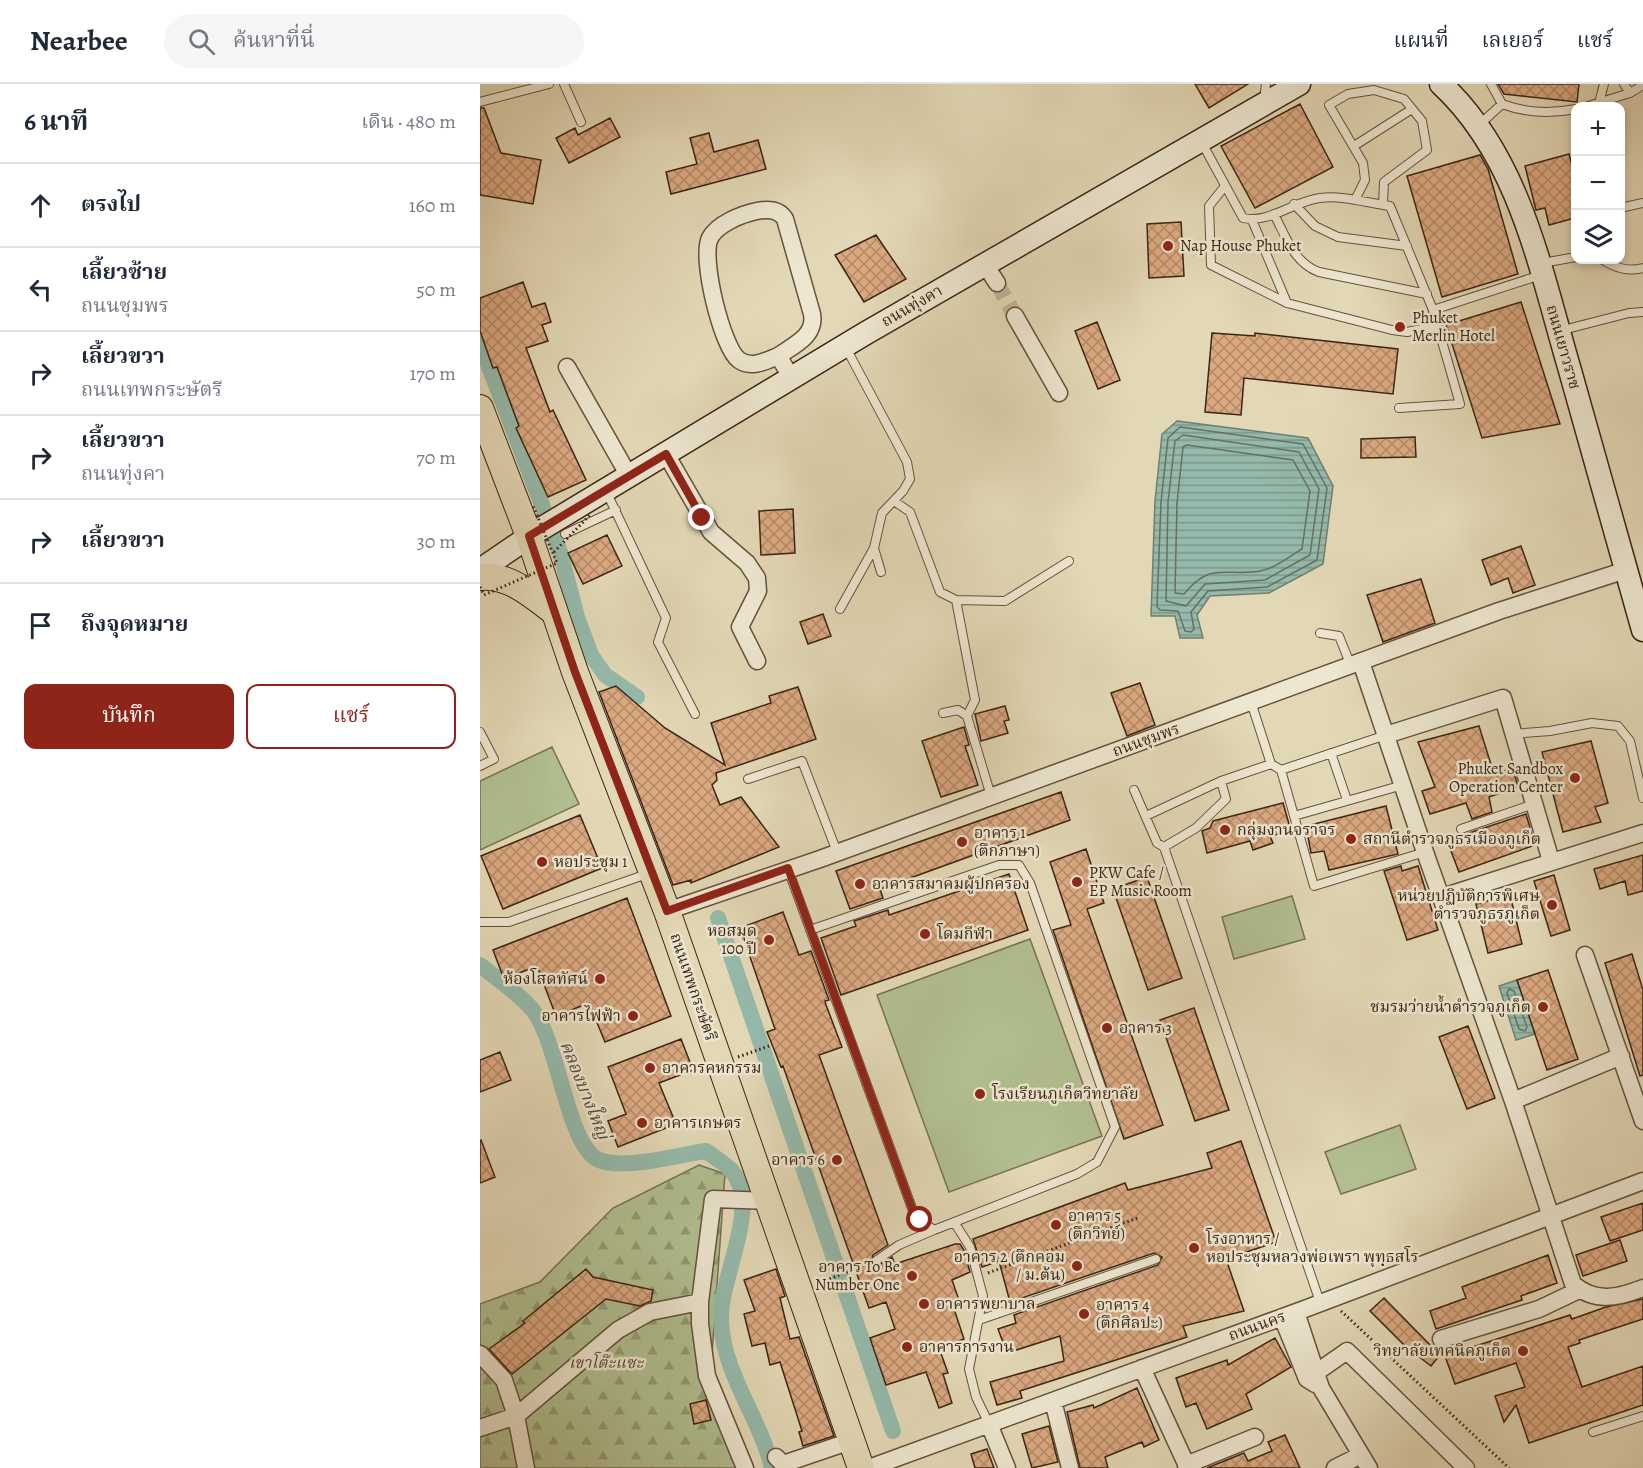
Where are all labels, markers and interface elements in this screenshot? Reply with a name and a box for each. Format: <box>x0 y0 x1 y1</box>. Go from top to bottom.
search box <box>164 14 584 68</box>
text: Nearbee <box>30 22 128 60</box>
icon: search <box>185 25 218 58</box>
text: ค้นหาที่นี่ <box>233 25 315 55</box>
text: แผนที่ <box>1394 26 1449 54</box>
text: เลเยอร์ <box>1482 26 1544 54</box>
text: แชร์ <box>1577 26 1613 54</box>
map controls <box>1571 102 1625 264</box>
button: + <box>1571 102 1625 156</box>
text: 6 นาที <box>24 104 88 139</box>
text: เดิน · 480 m <box>361 108 456 135</box>
button: − <box>1571 156 1625 210</box>
icon: ahead <box>24 189 57 222</box>
text: ตรงไป <box>81 189 141 219</box>
text: 160 m <box>409 192 456 219</box>
button: layers <box>1571 210 1625 264</box>
place label: Nap House Phuket <box>1180 235 1302 257</box>
marker: Nap House Phuket <box>1161 239 1175 253</box>
text: เลี้ยวซ้าย <box>81 257 167 287</box>
icon: left <box>24 273 57 306</box>
text: 50 m <box>416 276 456 303</box>
street label: ถนนทุ่งคา <box>877 280 947 332</box>
text: ถนนชุมพร <box>81 292 169 319</box>
street label: ถนนเยาวราช <box>1540 302 1586 392</box>
place label: Phuket Merlin Hotel <box>1412 307 1495 347</box>
marker: Phuket Merlin Hotel <box>1393 320 1407 334</box>
text: เลี้ยวขวา <box>81 341 165 371</box>
icon: right <box>24 357 57 390</box>
text: 170 m <box>410 360 456 387</box>
text: ถนนเทพกระษัตรี <box>81 376 222 403</box>
text: เลี้ยวขวา <box>81 425 165 455</box>
icon: right <box>24 441 57 474</box>
text: 70 m <box>416 444 456 471</box>
text: ถนนทุ่งคา <box>81 460 165 487</box>
route end <box>688 504 714 530</box>
icon: right <box>24 525 57 558</box>
text: เลี้ยวขวา <box>81 525 165 555</box>
text: 30 m <box>416 528 456 555</box>
icon: arrive <box>24 609 57 642</box>
text: ถึงจุดหมาย <box>81 609 188 639</box>
button: บันทึก <box>24 684 234 749</box>
button: แชร์ <box>246 684 456 749</box>
street label: ถนนชุมพร <box>1109 718 1183 762</box>
place label: Phuket Sandbox Operation Center <box>1449 758 1563 798</box>
marker: Phuket Sandbox Operation Center <box>1568 771 1582 785</box>
place label: กลุ่มงานจราจร <box>1237 819 1335 841</box>
place label: อาคาร 1 (ตึกภาษา) <box>974 822 1040 862</box>
marker: กลุ่มงานจราจร <box>1218 823 1232 837</box>
place label: สถานีตำรวจภูธรเมืองภูเก็ต <box>1363 828 1541 850</box>
marker: สถานีตำรวจภูธรเมืองภูเก็ต <box>1344 832 1358 846</box>
marker: อาคาร 1 (ตึกภาษา) <box>955 835 969 849</box>
place label: หอประชุม 1 <box>554 851 628 873</box>
marker: หอประชุม 1 <box>535 855 549 869</box>
place label: PKW Cafe / EP Music Room <box>1089 862 1192 902</box>
place label: อาคารสมาคมผู้ปกครอง <box>872 873 1030 895</box>
marker: PKW Cafe / EP Music Room <box>1070 875 1084 889</box>
marker: อาคารสมาคมผู้ปกครอง <box>853 877 867 891</box>
place label: หน่วยปฏิบัติการพิเศษ ตำรวจภูธรภูเก็ต <box>1398 885 1540 925</box>
marker: หน่วยปฏิบัติการพิเศษ ตำรวจภูธรภูเก็ต <box>1545 898 1559 912</box>
place label: หอสมุด 100 ปี <box>707 920 757 960</box>
place label: โดมกีฬา <box>936 923 993 945</box>
marker: โดมกีฬา <box>918 927 932 941</box>
street label: ถนนเทพกระษัตรี <box>664 930 722 1044</box>
marker: หอสมุด 100 ปี <box>762 933 776 947</box>
place label: ห้องโสดทัศน์ <box>503 968 588 990</box>
marker: ห้องโสดทัศน์ <box>593 972 607 986</box>
place label: ชมรมว่ายน้ำตำรวจภูเก็ต <box>1370 995 1531 1018</box>
marker: ชมรมว่ายน้ำตำรวจภูเก็ต <box>1536 1000 1550 1014</box>
place label: อาคารไฟฟ้า <box>541 1005 621 1027</box>
marker: อาคารไฟฟ้า <box>626 1009 640 1023</box>
place label: อาคาร 3 <box>1119 1017 1172 1039</box>
marker: อาคาร 3 <box>1100 1021 1114 1035</box>
water label: คลองบางใหญ่ <box>554 1037 618 1146</box>
place label: อาคารคหกรรม <box>662 1057 761 1079</box>
marker: อาคารคหกรรม <box>643 1061 657 1075</box>
place label: โรงเรียนภูเก็ตวิทยาลัย <box>991 1083 1138 1105</box>
marker: โรงเรียนภูเก็ตวิทยาลัย <box>973 1087 987 1101</box>
place label: อาคารเกษตร <box>654 1112 742 1134</box>
marker: อาคารเกษตร <box>635 1116 649 1130</box>
place label: อาคาร 6 <box>771 1149 825 1171</box>
marker: อาคาร 6 <box>830 1153 844 1167</box>
place label: อาคาร 5 (ตึกวิทย์) <box>1068 1205 1125 1245</box>
route start <box>906 1206 932 1232</box>
marker: อาคาร 5 (ตึกวิทย์) <box>1049 1218 1063 1232</box>
place label: โรงอาหาร / หอประชุมหลวงพ่อเพรา พุทฺธสโร <box>1205 1228 1419 1268</box>
marker: โรงอาหาร / หอประชุมหลวงพ่อเพรา พุทฺธสโร <box>1187 1241 1201 1255</box>
place label: อาคาร 2 (ตึกคอม / ม.ต้น) <box>954 1246 1065 1286</box>
place label: อาคาร To Be Number One <box>815 1256 900 1296</box>
marker: อาคาร 2 (ตึกคอม / ม.ต้น) <box>1070 1259 1084 1273</box>
marker: อาคาร To Be Number One <box>905 1269 919 1283</box>
place label: อาคารพยาบาล <box>936 1293 1036 1315</box>
place label: อาคาร 4 (ตึกศิลปะ) <box>1096 1294 1163 1334</box>
marker: อาคารพยาบาล <box>917 1297 931 1311</box>
street label: ถนนนคร <box>1225 1305 1289 1347</box>
marker: อาคาร 4 (ตึกศิลปะ) <box>1077 1307 1091 1321</box>
place label: อาคารการงาน <box>919 1336 1014 1358</box>
marker: อาคารการงาน <box>900 1340 914 1354</box>
place label: วิทยาลัยเทคนิคภูเก็ต <box>1373 1340 1511 1362</box>
marker: วิทยาลัยเทคนิคภูเก็ต <box>1516 1344 1530 1358</box>
park label: เขาโต๊ะแซะ <box>569 1351 644 1374</box>

